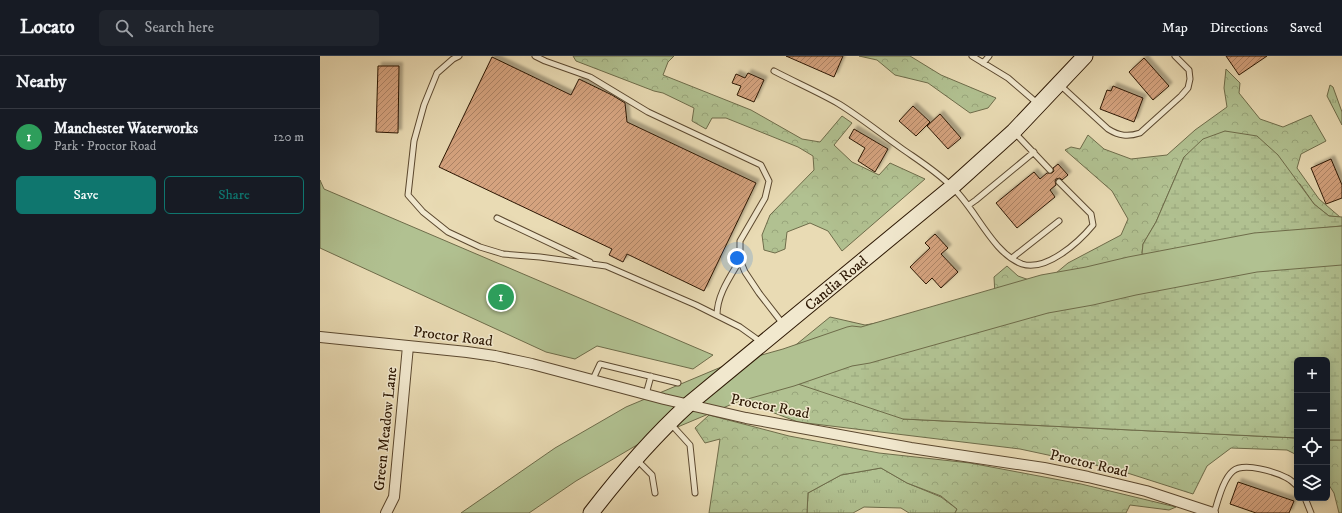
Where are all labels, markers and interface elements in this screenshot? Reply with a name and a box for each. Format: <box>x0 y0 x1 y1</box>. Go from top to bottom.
search box <box>99 10 379 46</box>
text: Locato <box>20 16 75 39</box>
icon: search <box>113 17 135 39</box>
text: Search here <box>145 18 214 37</box>
text: Map <box>1162 19 1188 37</box>
text: Directions <box>1210 19 1268 37</box>
text: Saved <box>1290 19 1322 37</box>
text: Nearby <box>16 71 66 93</box>
text: Manchester Waterworks <box>54 119 198 138</box>
text: 1 <box>27 129 31 145</box>
text: 120 m <box>273 129 304 145</box>
text: Park · Proctor Road <box>54 138 156 154</box>
button: Save <box>16 176 156 214</box>
button: Share <box>164 176 304 214</box>
your location <box>727 248 747 268</box>
street label: Candia Road <box>801 251 872 315</box>
pin: 1 <box>488 282 514 312</box>
street label: Proctor Road <box>412 322 494 351</box>
map controls <box>1294 357 1330 501</box>
button: + <box>1294 357 1330 393</box>
street label: Green Meadow Lane <box>370 366 401 492</box>
street label: Proctor Road <box>729 390 811 424</box>
button: − <box>1294 393 1330 429</box>
button: locate <box>1294 429 1330 465</box>
street label: Proctor Road <box>1048 445 1130 482</box>
button: layers <box>1294 465 1330 501</box>

